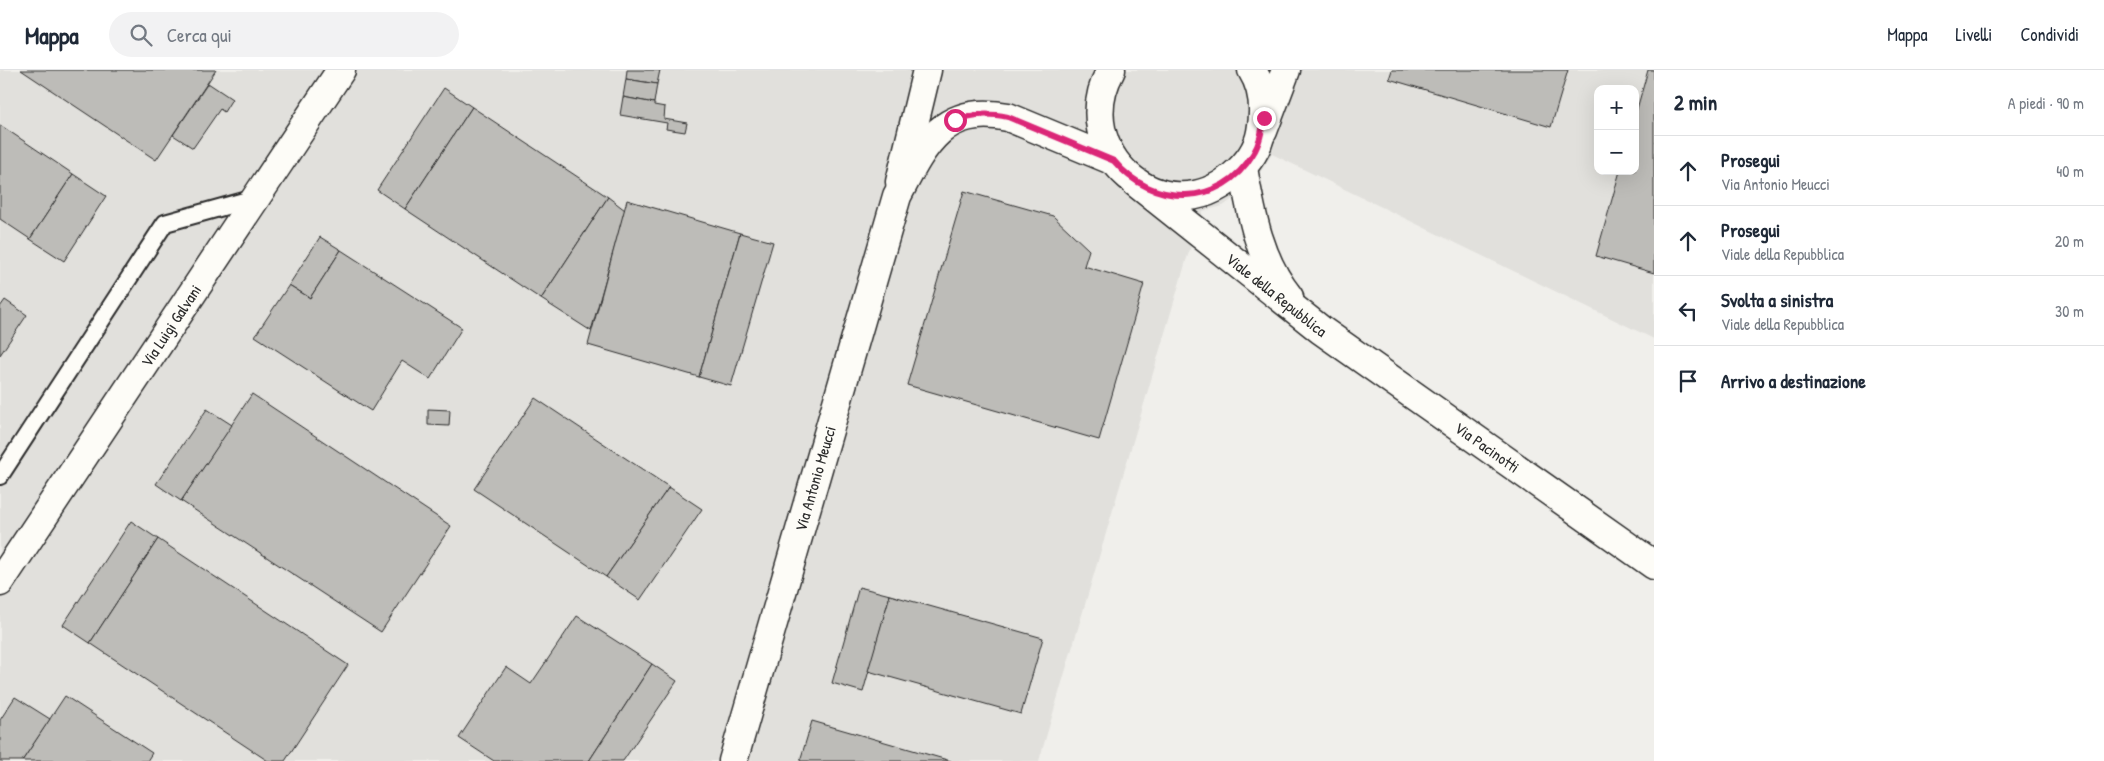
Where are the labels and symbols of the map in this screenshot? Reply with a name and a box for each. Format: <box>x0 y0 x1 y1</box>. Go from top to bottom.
route end <box>1253 107 1276 130</box>
route start <box>944 109 967 132</box>
street label: Viale della Repubblica <box>1222 248 1331 342</box>
street label: Via Luigi Galvani <box>135 280 206 371</box>
street label: Via Pacinotti <box>1450 417 1524 478</box>
street label: Via Antonio Meucci <box>789 423 841 534</box>

